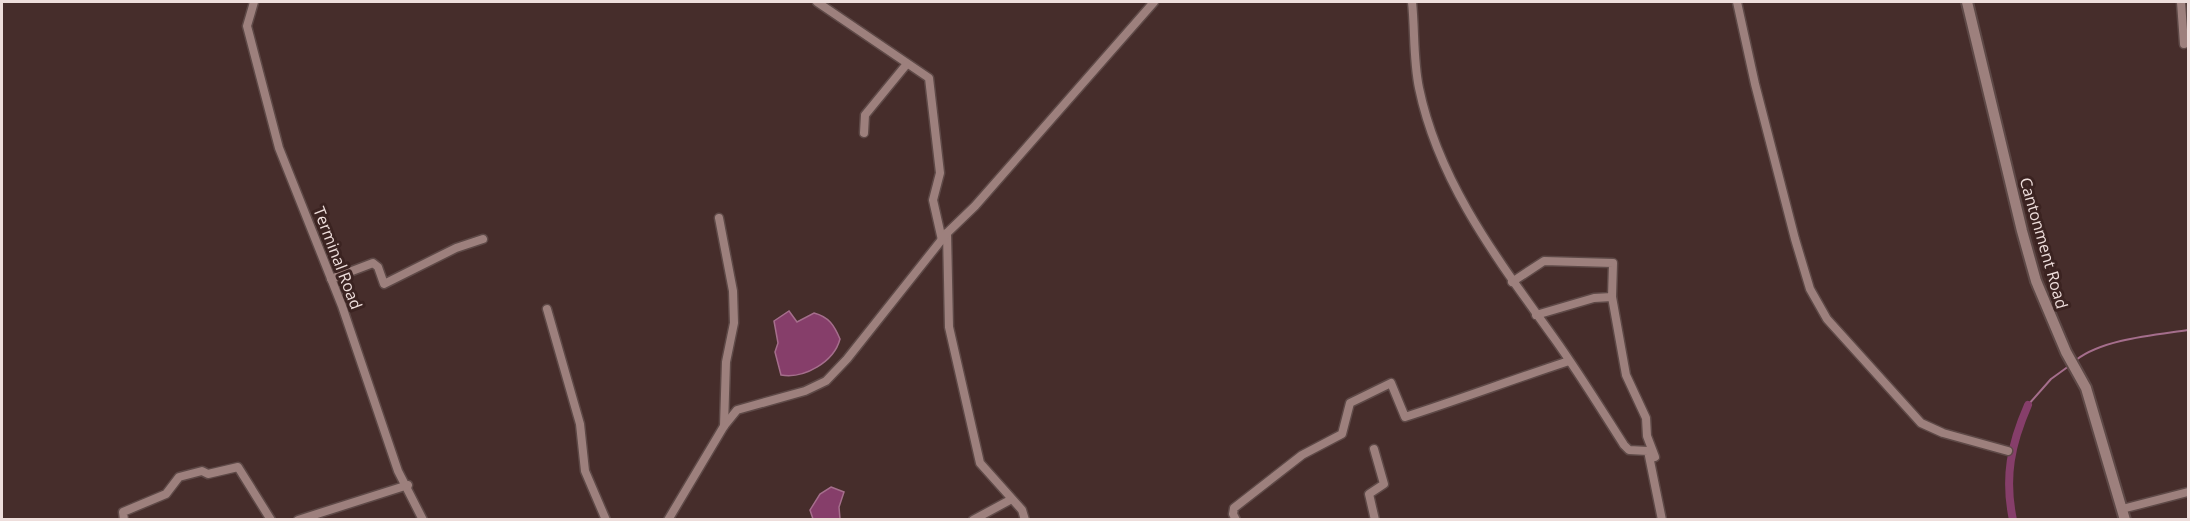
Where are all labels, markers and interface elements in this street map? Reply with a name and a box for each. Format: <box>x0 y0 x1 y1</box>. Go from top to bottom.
street label: Cantonment Road <box>2015 175 2073 311</box>
street label: Terminal Road <box>308 204 368 312</box>

